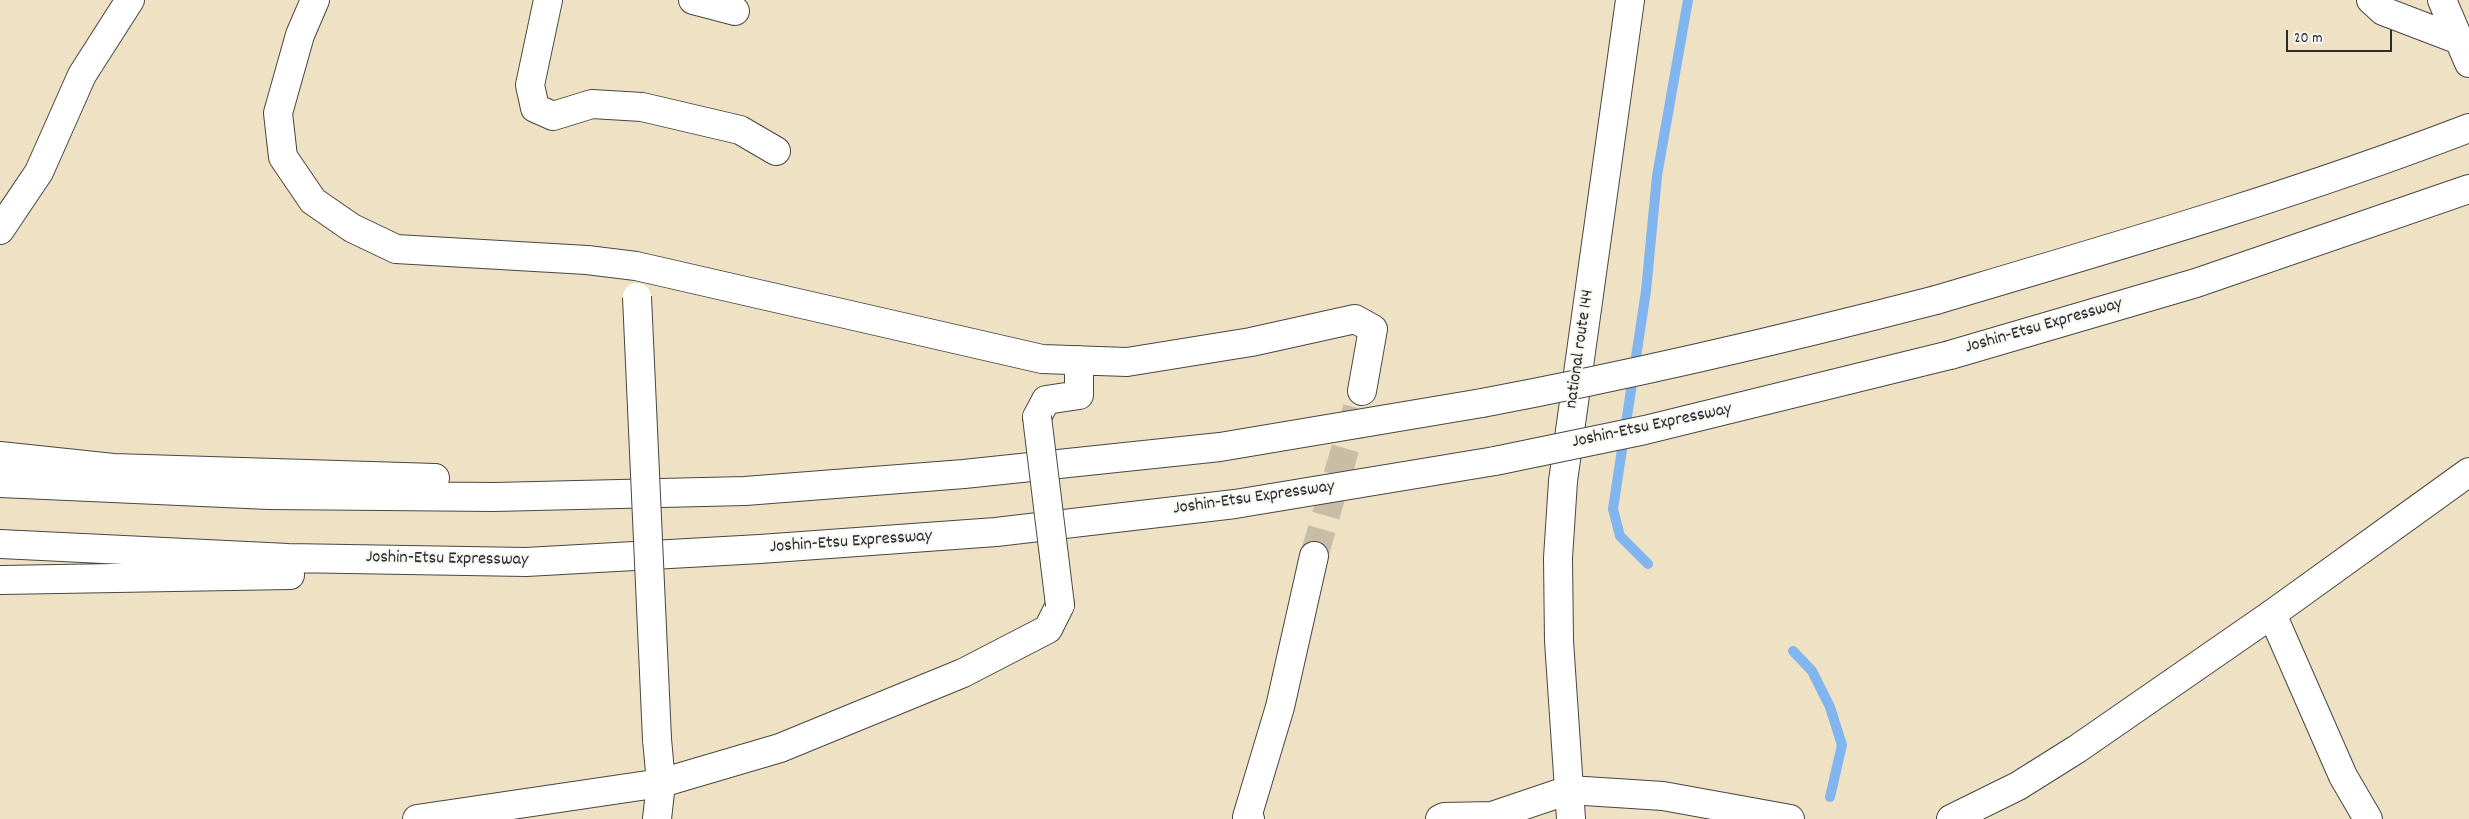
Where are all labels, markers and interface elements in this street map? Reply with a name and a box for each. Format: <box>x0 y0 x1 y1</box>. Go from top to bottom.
scale bar <box>2289 20 2395 52</box>
text: 20 m <box>2294 28 2322 50</box>
street label: national route 144 <box>1562 288 1600 410</box>
street label: Joshin-Etsu Expressway <box>1963 294 2125 360</box>
street label: Joshin-Etsu Expressway <box>1570 400 1734 454</box>
street label: Joshin-Etsu Expressway <box>1172 477 1336 521</box>
street label: Joshin-Etsu Expressway <box>769 527 933 559</box>
street label: Joshin-Etsu Expressway <box>365 548 529 572</box>

